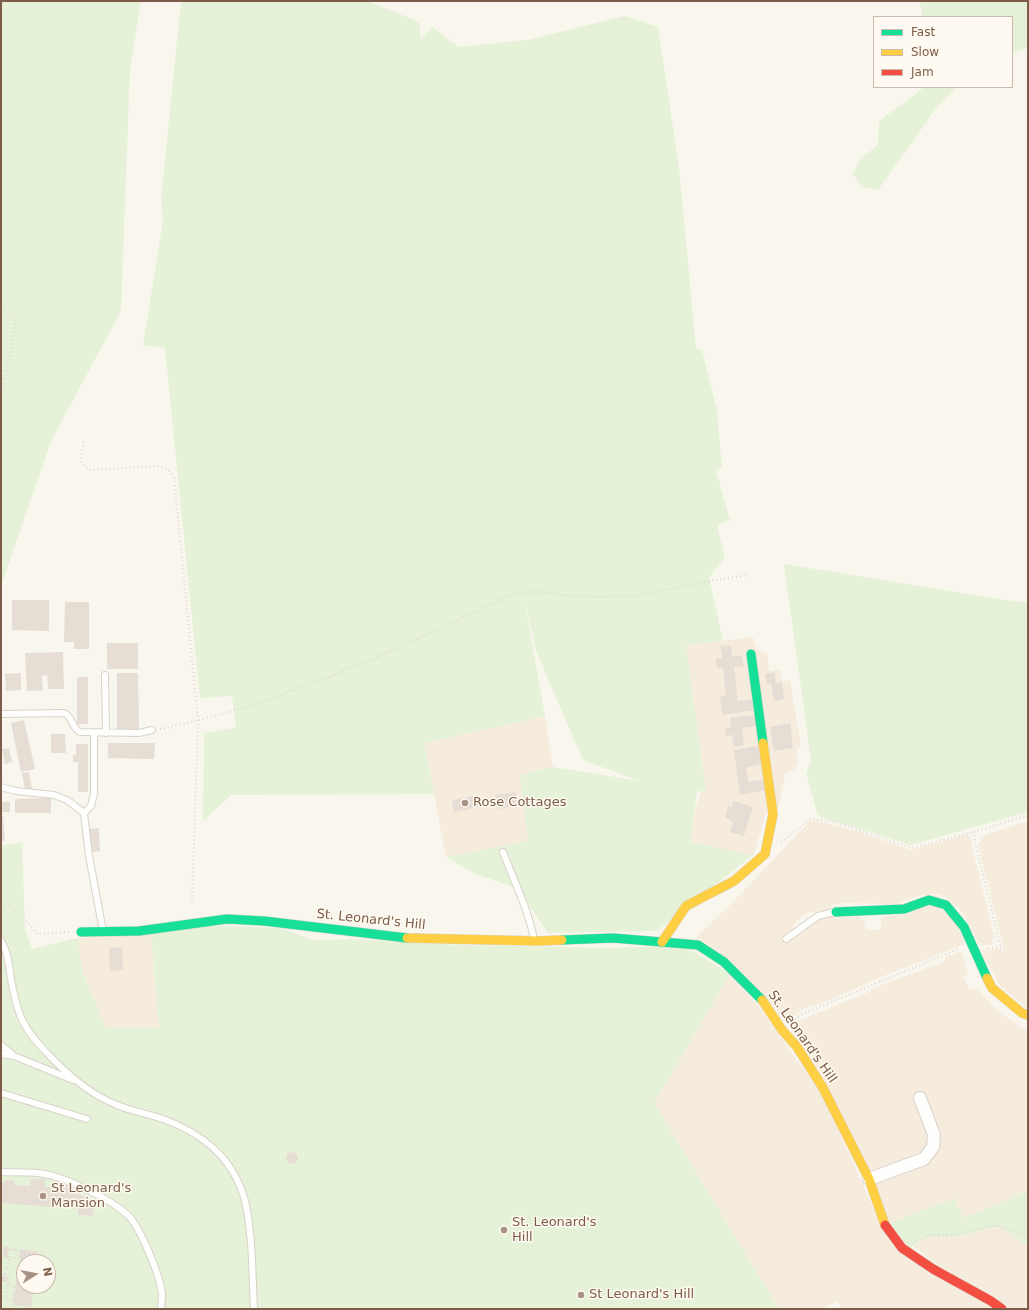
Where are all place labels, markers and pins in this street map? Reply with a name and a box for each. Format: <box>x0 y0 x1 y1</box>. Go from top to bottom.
place label: Rose Cottages <box>473 795 567 811</box>
marker: Rose Cottages <box>460 798 470 808</box>
place label: St Leonard's Mansion <box>51 1181 131 1212</box>
marker: St Leonard's Mansion <box>38 1191 48 1201</box>
place label: St. Leonard's Hill <box>512 1215 596 1246</box>
marker: St. Leonard's Hill <box>499 1225 509 1235</box>
place label: St Leonard's Hill <box>589 1287 694 1303</box>
marker: St Leonard's Hill <box>576 1290 586 1300</box>

